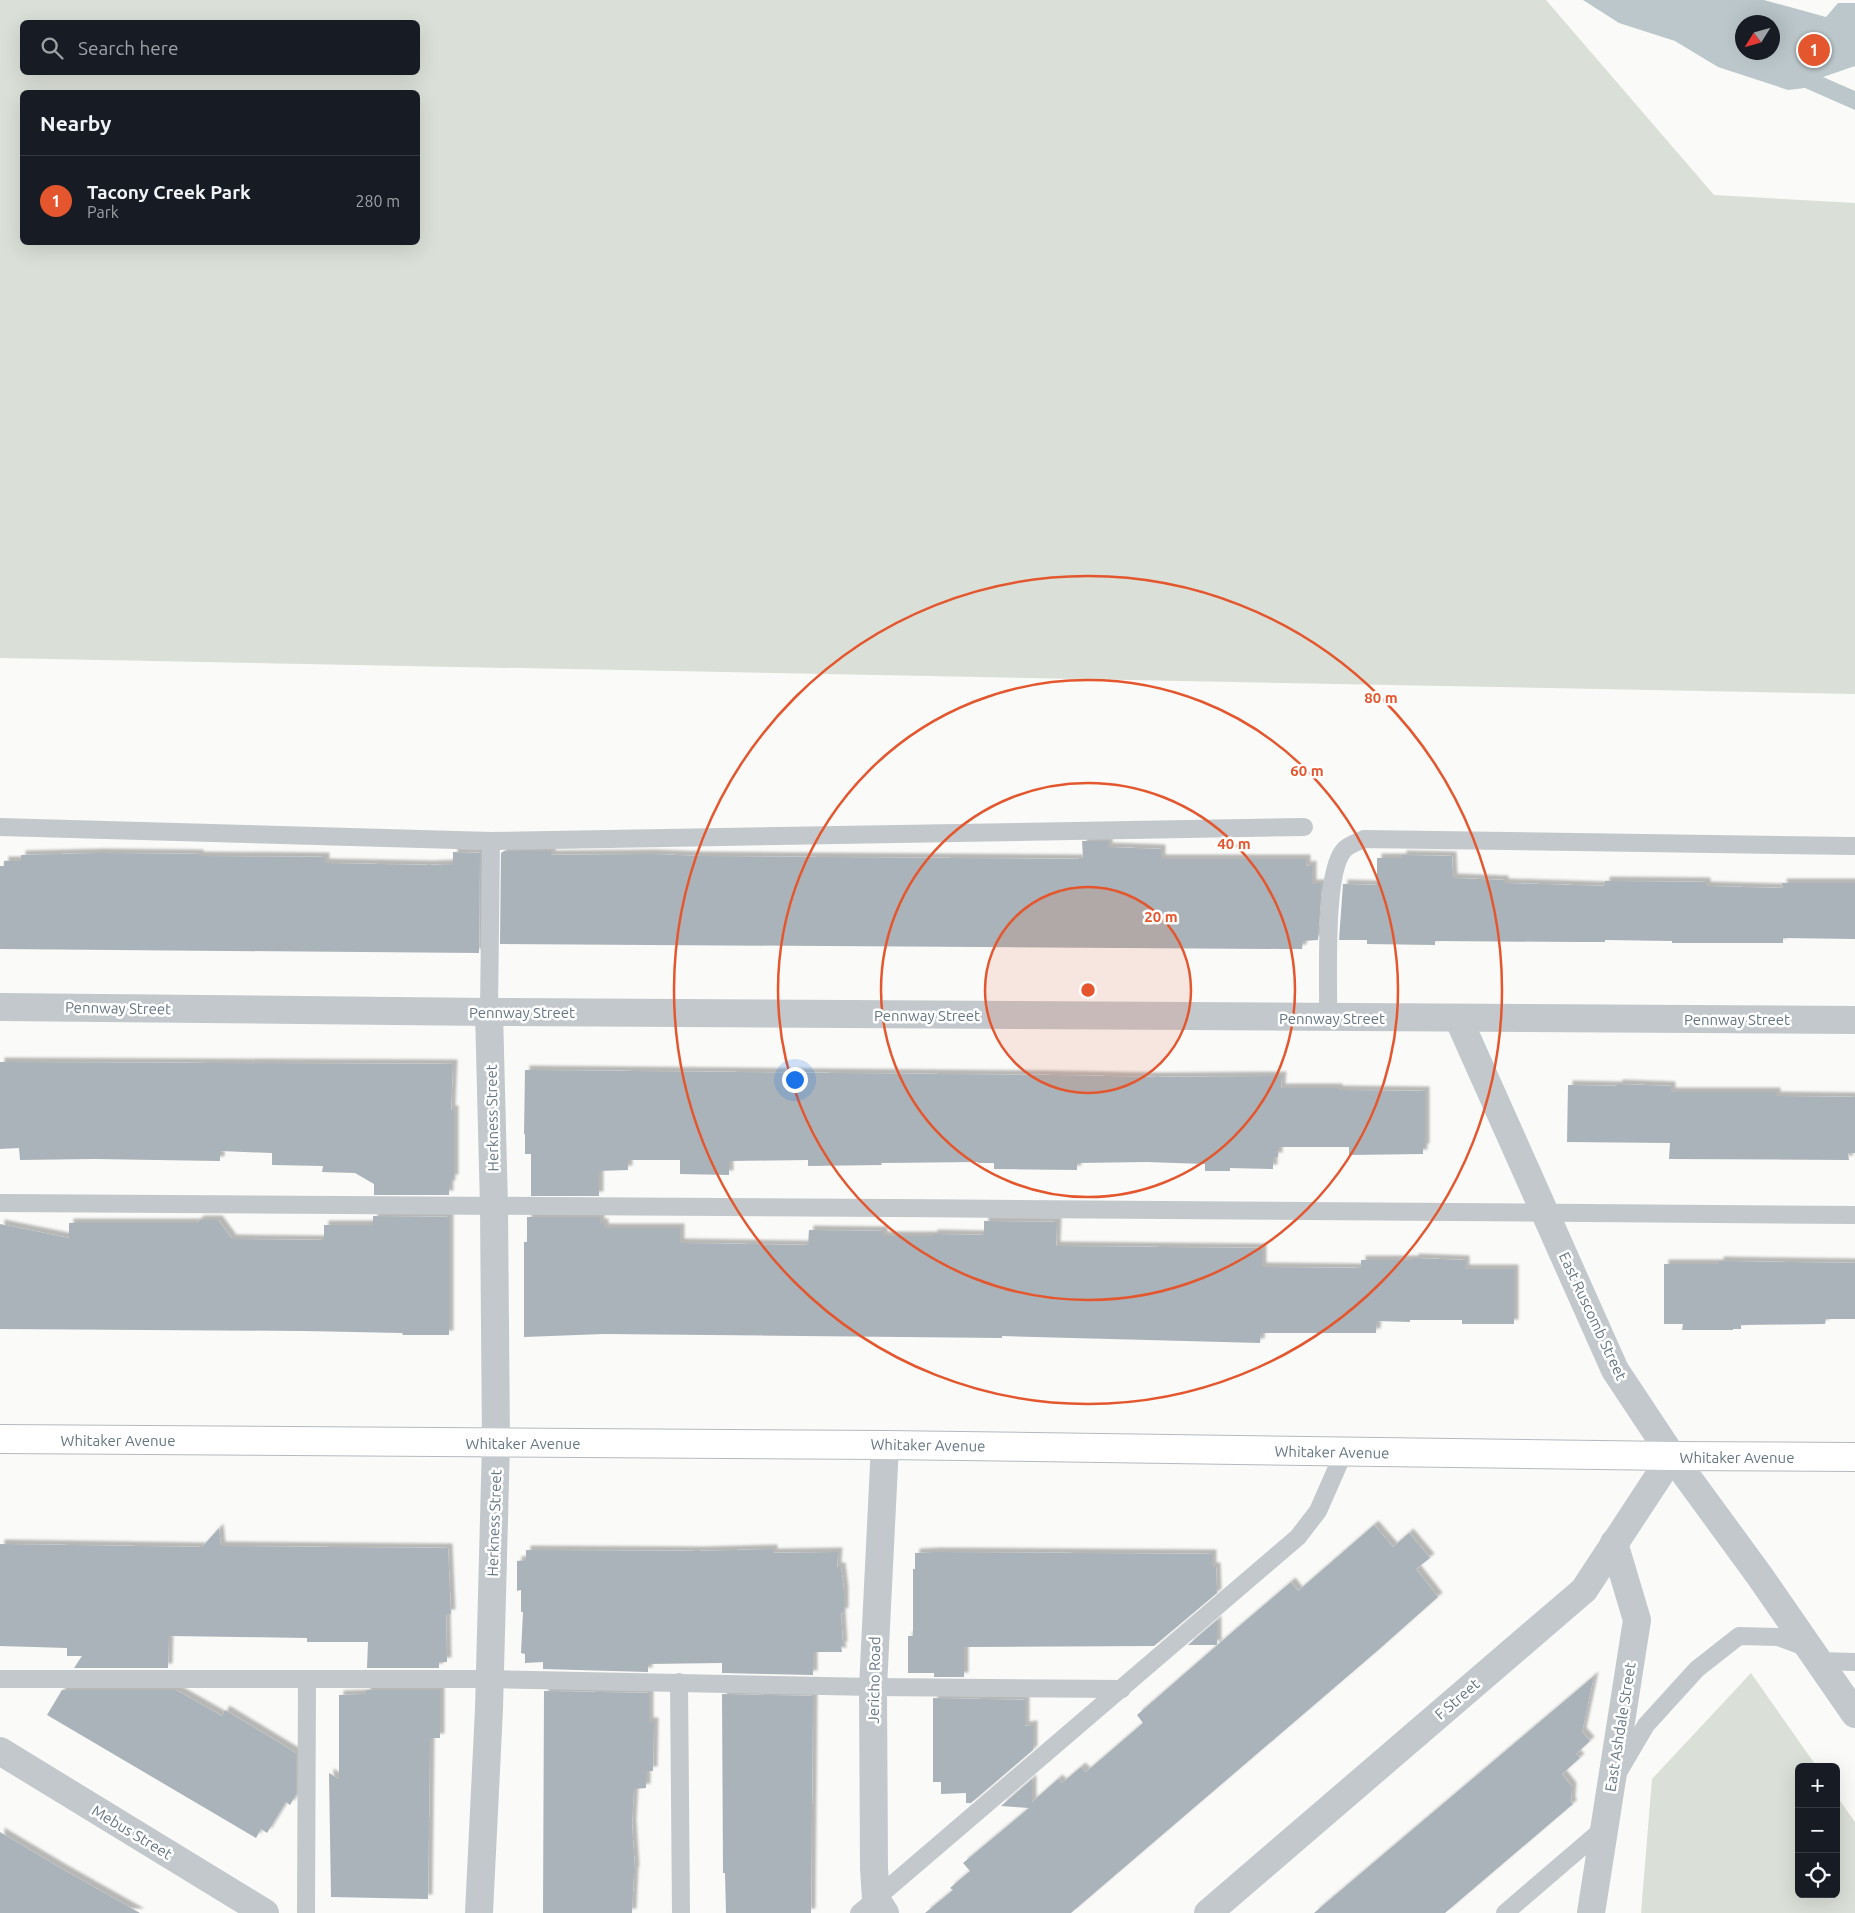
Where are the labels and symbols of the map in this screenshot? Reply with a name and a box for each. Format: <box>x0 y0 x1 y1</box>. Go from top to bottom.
north arrow <box>1735 15 1780 60</box>
pin: 1 <box>1798 31 1830 69</box>
text: 80 m <box>1364 689 1398 706</box>
text: 60 m <box>1290 762 1324 779</box>
text: 40 m <box>1217 835 1251 852</box>
text: 20 m <box>1144 908 1178 925</box>
centre of rings <box>1079 981 1097 999</box>
street label: Pennway Street <box>65 999 171 1017</box>
street label: Pennway Street <box>469 1004 575 1021</box>
street label: Pennway Street <box>874 1007 980 1024</box>
street label: Pennway Street <box>1279 1010 1385 1027</box>
street label: Pennway Street <box>1684 1011 1790 1028</box>
street label: Herkness Street <box>483 1064 501 1172</box>
your location <box>782 1067 808 1093</box>
street label: East Ruscomb Street <box>1556 1249 1630 1383</box>
street label: Whitaker Avenue <box>61 1432 175 1449</box>
street label: Whitaker Avenue <box>466 1435 580 1452</box>
street label: Whitaker Avenue <box>870 1435 986 1455</box>
street label: Whitaker Avenue <box>1274 1442 1390 1462</box>
street label: Whitaker Avenue <box>1680 1449 1794 1466</box>
street label: Herkness Street <box>484 1469 504 1577</box>
street label: Jericho Road <box>865 1636 883 1724</box>
street label: East Ashdale Street <box>1601 1661 1639 1793</box>
street label: F Street <box>1431 1675 1483 1723</box>
street label: Mebus Street <box>89 1801 175 1863</box>

